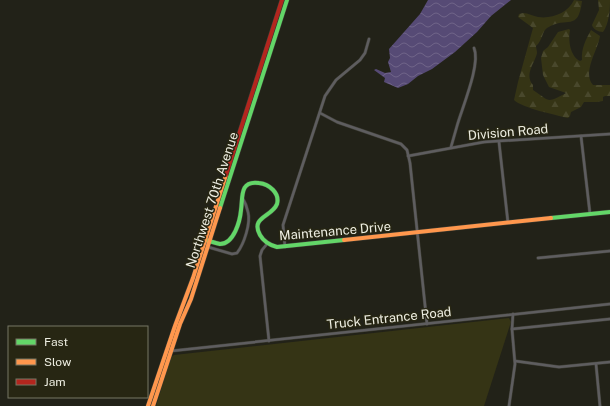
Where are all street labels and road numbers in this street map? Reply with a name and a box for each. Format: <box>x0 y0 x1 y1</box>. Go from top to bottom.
street label: Division Road <box>467 121 549 143</box>
street label: Northwest 70th Avenue <box>183 130 241 270</box>
street label: Maintenance Drive <box>278 219 392 243</box>
street label: Truck Entrance Road <box>326 304 452 332</box>

